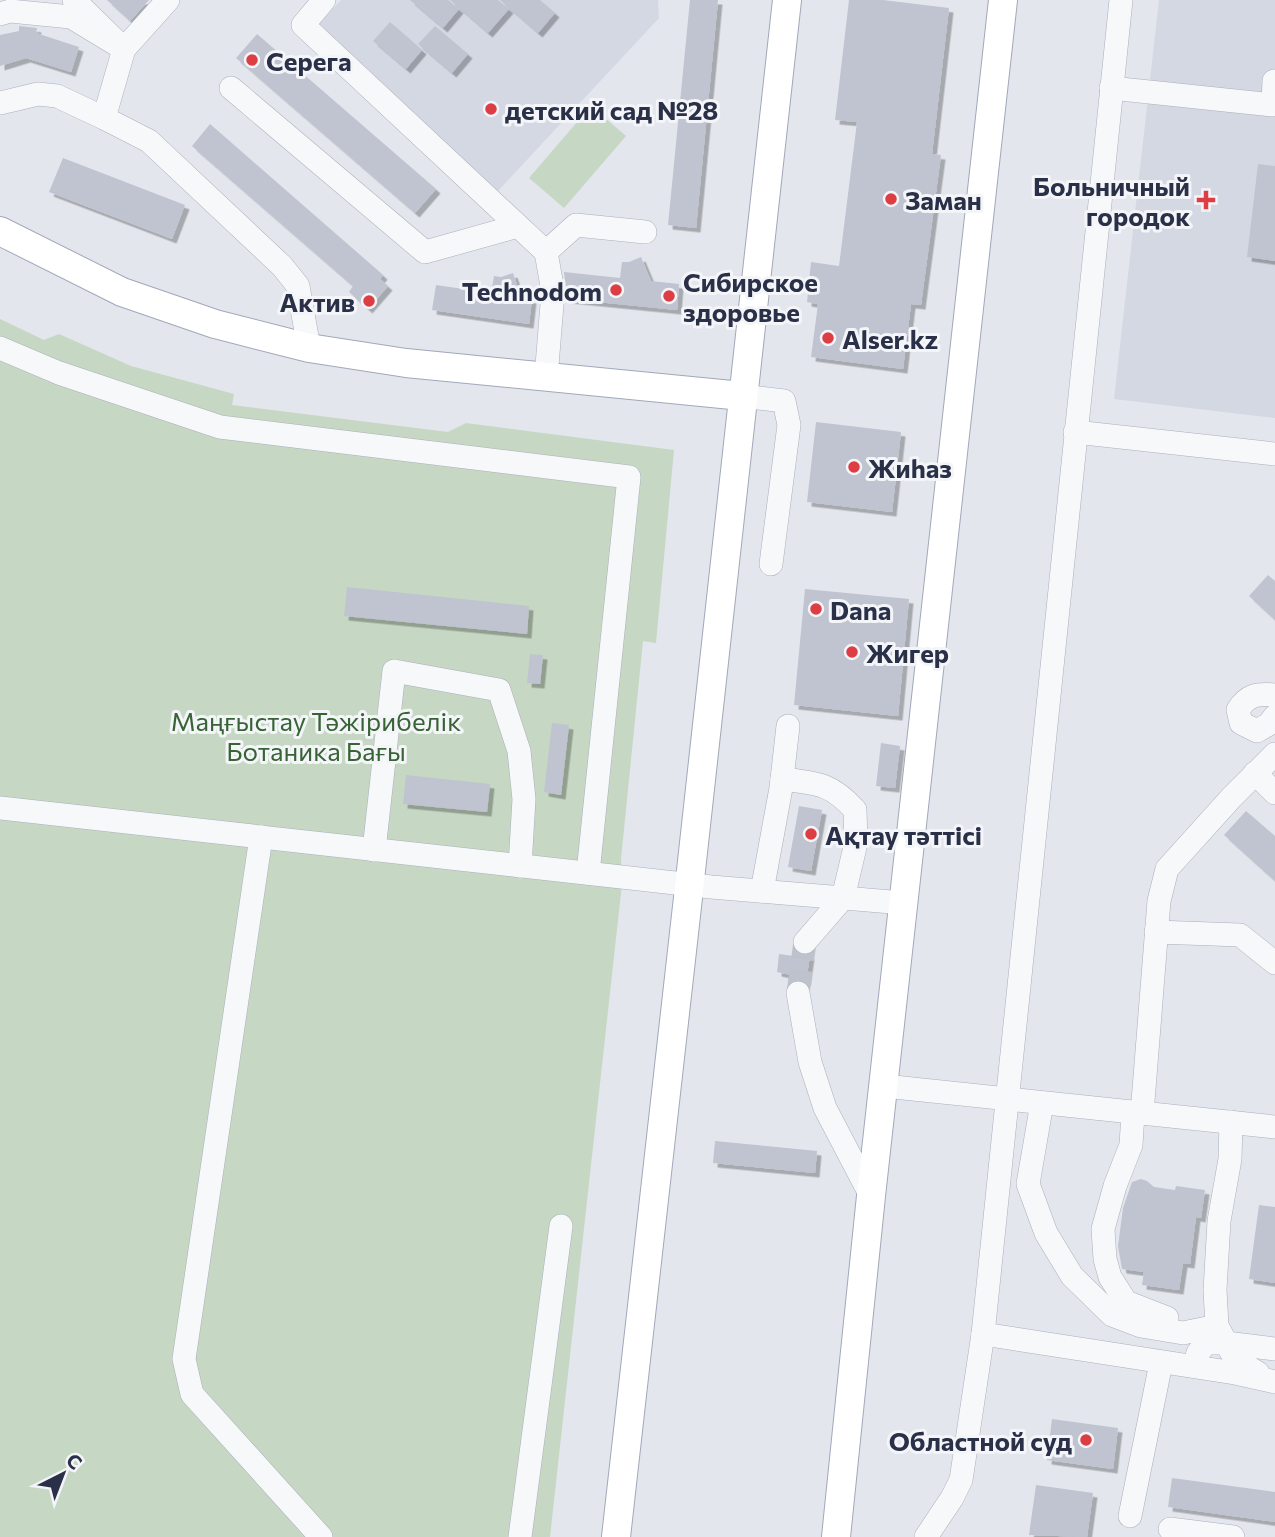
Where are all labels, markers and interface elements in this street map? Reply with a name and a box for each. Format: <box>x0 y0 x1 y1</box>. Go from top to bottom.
place label: Cерега <box>266 45 352 76</box>
marker: Cерега <box>244 52 260 68</box>
place label: детский сад №28 <box>505 94 718 125</box>
marker: детский сад №28 <box>483 101 499 117</box>
place label: Больничный городок <box>1033 170 1190 231</box>
place label: Заман <box>905 184 982 215</box>
marker: Больничный городок <box>1196 190 1216 210</box>
marker: Заман <box>883 191 899 207</box>
place label: Сибирское здоровье <box>683 266 818 327</box>
place label: Technodom <box>462 275 602 306</box>
marker: Technodom <box>608 282 624 298</box>
place label: Актив <box>280 286 355 317</box>
marker: Сибирское здоровье <box>661 288 677 304</box>
marker: Актив <box>361 293 377 309</box>
place label: Alser.kz <box>842 323 938 354</box>
marker: Alser.kz <box>820 330 836 346</box>
place label: Жиhаз <box>868 452 952 483</box>
marker: Жиhаз <box>846 459 862 475</box>
place label: Dana <box>830 594 892 625</box>
marker: Dana <box>808 601 824 617</box>
place label: Жигер <box>866 637 949 668</box>
marker: Жигер <box>844 644 860 660</box>
park label: Маңғыстау Тәжірибелік Ботаника Бағы <box>171 705 461 766</box>
place label: Ақтау тәттісі <box>825 819 982 850</box>
marker: Ақтау тәттісі <box>803 826 819 842</box>
place label: Областной суд <box>889 1425 1072 1456</box>
marker: Областной суд <box>1078 1432 1094 1448</box>
north arrow <box>28 1439 98 1509</box>
text: С <box>62 1448 87 1474</box>

